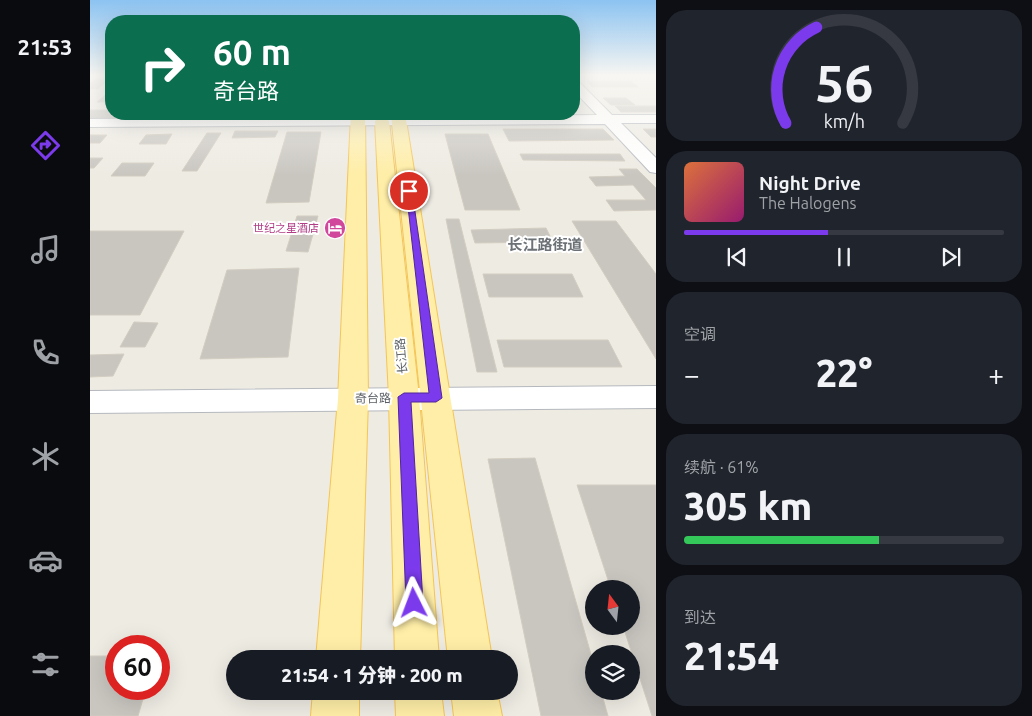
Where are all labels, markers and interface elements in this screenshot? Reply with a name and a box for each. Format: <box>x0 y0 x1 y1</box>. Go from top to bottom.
text: 60 m <box>213 32 291 72</box>
text: 21:53 <box>17 34 73 59</box>
icon: right <box>130 35 195 100</box>
text: 56 <box>815 54 873 112</box>
text: 奇台路 <box>213 78 279 103</box>
text: km/h <box>823 111 865 131</box>
icon: directions <box>28 128 63 163</box>
pin <box>388 170 430 212</box>
text: Night Drive <box>759 172 861 194</box>
icon: arrive <box>395 177 423 205</box>
text: The Halogens <box>759 194 857 212</box>
hotel icon: 世纪之星酒店 <box>323 216 347 240</box>
place label: 世纪之星酒店 <box>253 222 319 234</box>
icon: music <box>28 232 63 267</box>
district label: 长江路街道 <box>507 236 583 253</box>
icon: previous <box>723 243 751 271</box>
icon: pause <box>830 243 858 271</box>
icon: next <box>937 243 965 271</box>
text: 空调 <box>684 325 716 343</box>
icon: phone <box>28 335 63 370</box>
street label: 长江路 <box>393 337 409 375</box>
text: 22° <box>816 352 872 394</box>
text: − <box>684 359 700 390</box>
text: + <box>988 359 1004 390</box>
street label: 奇台路 <box>355 391 391 405</box>
icon: climate <box>28 439 63 474</box>
text: 续航 · 61% <box>684 458 759 476</box>
text: 305 km <box>684 485 812 527</box>
icon: car <box>28 543 63 578</box>
position arrow <box>387 576 439 628</box>
north arrow <box>585 580 640 635</box>
map controls <box>585 580 640 700</box>
text: 到达 <box>684 608 716 626</box>
speed limit sign: 60 <box>105 635 170 700</box>
text: 21:54 <box>684 635 779 677</box>
button: layers <box>585 645 640 700</box>
icon: filters <box>28 647 63 682</box>
text: 21:54 · 1 分钟 · 200 m <box>281 664 463 686</box>

